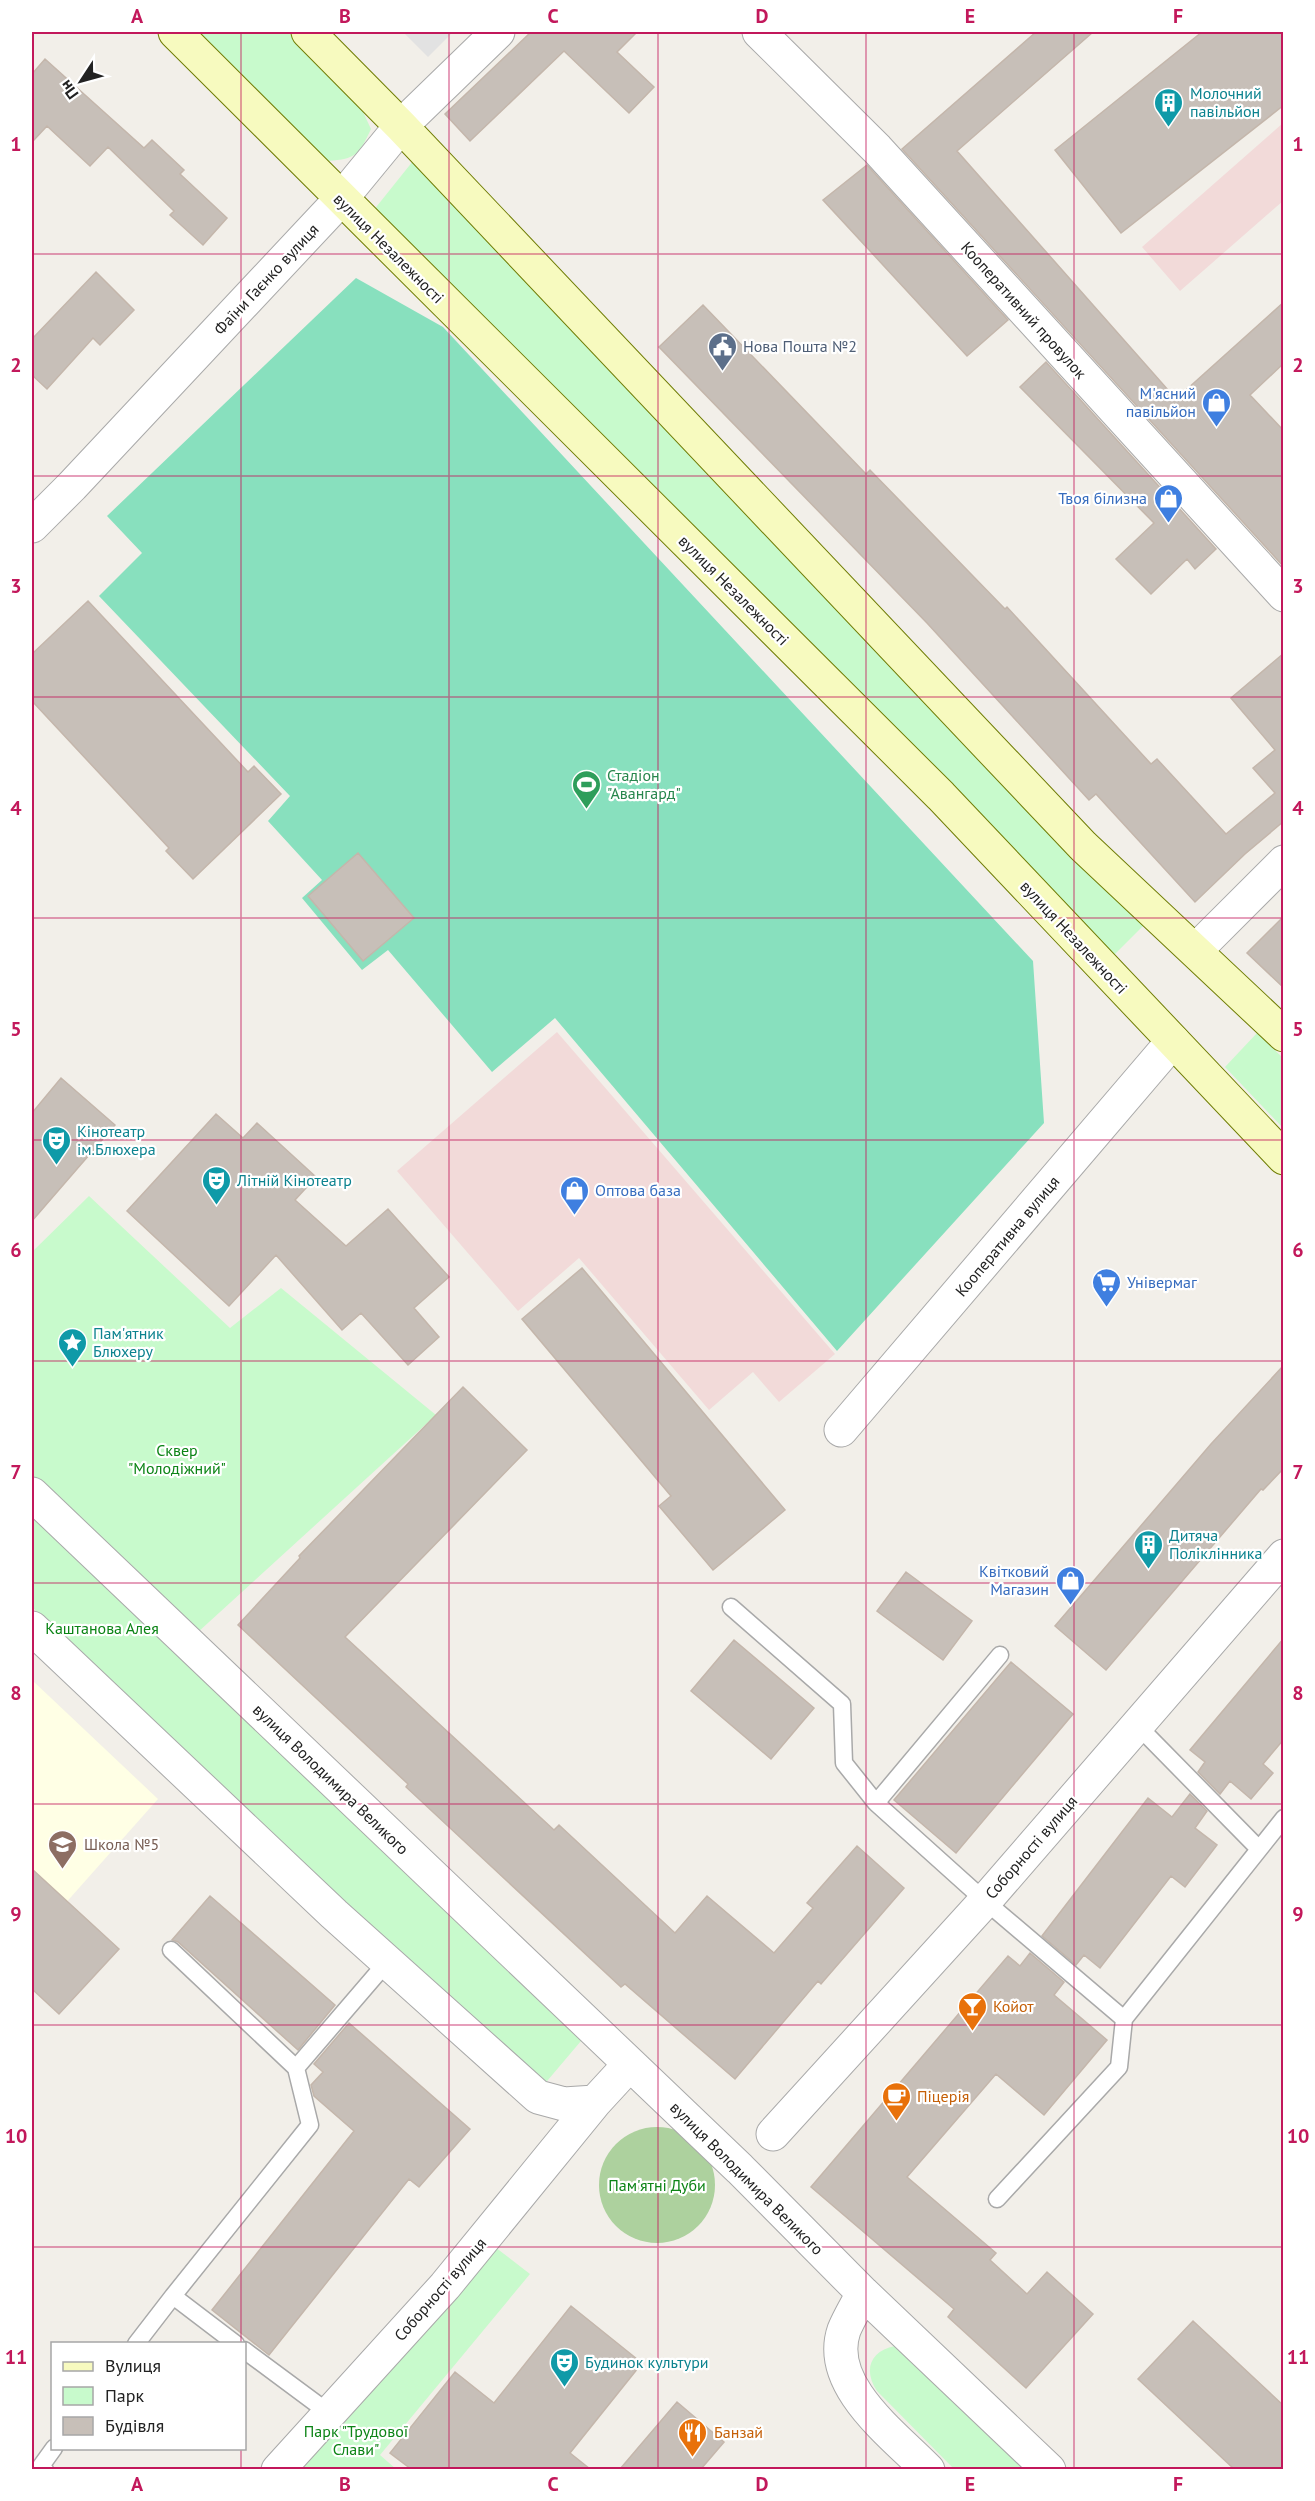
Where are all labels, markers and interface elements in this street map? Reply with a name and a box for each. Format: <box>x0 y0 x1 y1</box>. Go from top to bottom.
text: A <box>131 3 144 29</box>
text: B <box>339 3 351 29</box>
text: C <box>547 3 559 29</box>
text: D <box>756 3 769 29</box>
text: E <box>965 3 975 29</box>
text: F <box>1173 3 1183 29</box>
north arrow <box>51 51 111 111</box>
text: Пн <box>55 76 82 103</box>
place label: Молочний павільйон <box>1190 83 1262 121</box>
building icon: Молочний павільйон <box>1153 86 1185 128</box>
text: 1 <box>10 131 22 157</box>
text: 1 <box>1292 131 1304 157</box>
street label: вулиця Незалежності <box>330 189 448 307</box>
street label: Фаїни Гаєнко вулиця <box>209 219 323 339</box>
street label: Кооперативний провулок <box>957 237 1091 383</box>
public building icon: Нова Пошта №2 <box>706 330 738 372</box>
place label: Нова Пошта №2 <box>743 336 857 356</box>
text: 2 <box>10 352 22 378</box>
text: 2 <box>1292 352 1304 378</box>
place label: М'ясний павільйон <box>1126 383 1196 421</box>
shop icon: М'ясний павільйон <box>1201 386 1233 428</box>
shop icon: Твоя білизна <box>1152 482 1184 524</box>
place label: Твоя білизна <box>1058 488 1147 508</box>
street label: вулиця Незалежності <box>675 531 793 649</box>
text: 3 <box>10 573 22 599</box>
text: 3 <box>1292 573 1304 599</box>
place label: Стадіон "Авангард" <box>607 765 681 803</box>
sports icon: Стадіон "Авангард" <box>570 768 602 810</box>
text: 4 <box>10 795 22 821</box>
text: 4 <box>1292 795 1304 821</box>
street label: вулиця Незалежності <box>1016 876 1132 998</box>
text: 5 <box>10 1016 22 1042</box>
text: 5 <box>1292 1016 1304 1042</box>
place label: Кінотеатр ім.Блюхера <box>77 1121 156 1159</box>
theatre icon: Кінотеатр ім.Блюхера <box>40 1124 72 1166</box>
theatre icon: Літній Кінотеатр <box>200 1164 232 1206</box>
place label: Літній Кінотеатр <box>236 1170 352 1190</box>
street label: Кооперативна вулиця <box>951 1172 1063 1300</box>
shop icon: Оптова база <box>558 1174 590 1216</box>
place label: Оптова база <box>595 1180 681 1200</box>
text: 6 <box>10 1237 22 1263</box>
text: 6 <box>1292 1237 1304 1263</box>
supermarket icon: Універмаг <box>1090 1266 1122 1308</box>
place label: Універмаг <box>1127 1272 1197 1292</box>
place label: Пам'ятник Блюхеру <box>93 1323 164 1361</box>
place icon: Пам'ятник Блюхеру <box>56 1326 88 1368</box>
park label: Сквер "Молодіжний" <box>128 1440 226 1478</box>
text: 7 <box>10 1459 22 1485</box>
text: 7 <box>1292 1459 1304 1485</box>
place label: Дитяча Поліклінника <box>1169 1525 1262 1563</box>
building icon: Дитяча Поліклінника <box>1132 1528 1164 1570</box>
place label: Квітковий Магазин <box>979 1561 1049 1599</box>
shop icon: Квітковий Магазин <box>1054 1564 1086 1606</box>
park label: Каштанова Алея <box>45 1618 159 1638</box>
text: 8 <box>10 1680 22 1706</box>
text: 8 <box>1292 1680 1304 1706</box>
street label: вулиця Володимира Великого <box>249 1699 413 1859</box>
street label: Соборності вулиця <box>981 1791 1081 1903</box>
school or university icon: Школа №5 <box>47 1828 79 1870</box>
place label: Школа №5 <box>84 1834 159 1854</box>
text: 9 <box>10 1901 22 1927</box>
text: 9 <box>1292 1901 1304 1927</box>
bar icon: Койот <box>956 1990 988 2032</box>
place label: Койот <box>993 1996 1034 2016</box>
cafe icon: Піцерія <box>880 2080 912 2122</box>
place label: Піцерія <box>917 2086 969 2106</box>
street label: вулиця Володимира Великого <box>666 2097 828 2259</box>
text: 10 <box>5 2123 27 2149</box>
text: 10 <box>1287 2123 1309 2149</box>
park label: Пам'ятні Дуби <box>608 2175 706 2195</box>
street label: Соборності вулиця <box>390 2233 490 2345</box>
legend <box>51 2342 246 2450</box>
text: 11 <box>5 2344 27 2370</box>
text: 11 <box>1287 2344 1309 2370</box>
theatre icon: Будинок культури <box>548 2346 580 2388</box>
place label: Будинок культури <box>585 2352 709 2372</box>
text: Вулиця <box>105 2354 161 2377</box>
text: Парк <box>105 2384 145 2407</box>
text: Будівля <box>105 2414 164 2437</box>
restaurant icon: Банзай <box>677 2416 709 2458</box>
park label: Парк "Трудової Слави" <box>304 2421 408 2459</box>
place label: Банзай <box>714 2422 763 2442</box>
text: A <box>131 2471 144 2497</box>
text: B <box>339 2471 351 2497</box>
text: C <box>547 2471 559 2497</box>
text: D <box>756 2471 769 2497</box>
text: E <box>965 2471 975 2497</box>
text: F <box>1173 2471 1183 2497</box>

